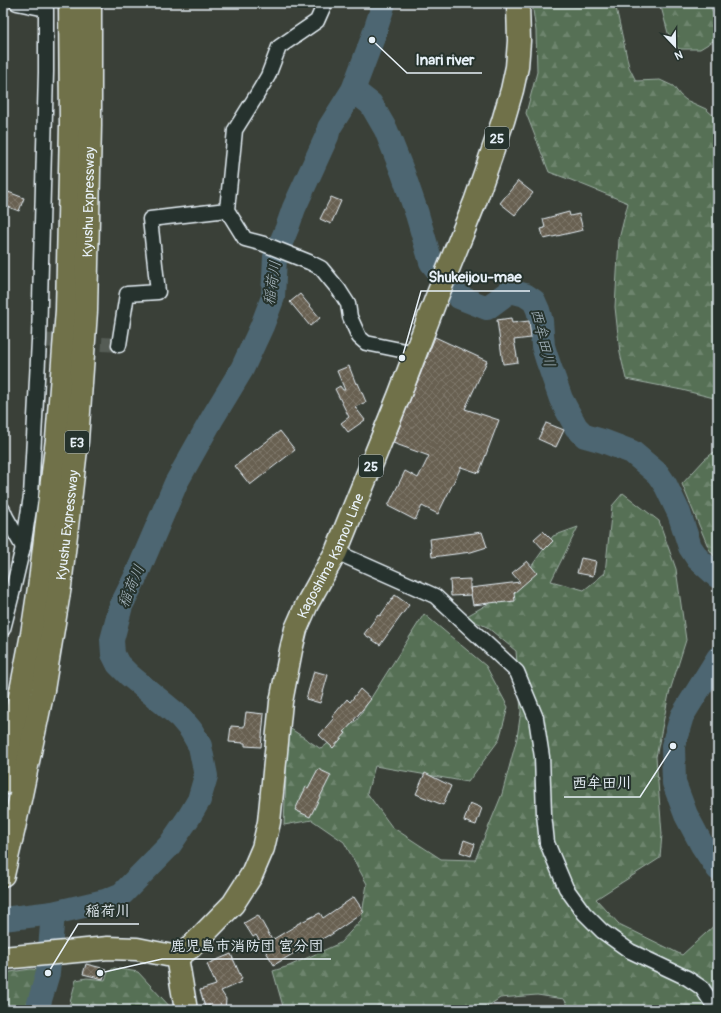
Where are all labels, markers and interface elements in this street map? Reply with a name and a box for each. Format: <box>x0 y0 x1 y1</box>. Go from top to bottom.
north arrow <box>655 26 695 66</box>
callout: Inari river <box>407 46 482 73</box>
text: N <box>672 47 684 62</box>
text: Inari river <box>416 51 475 70</box>
road number: 25 <box>485 127 509 149</box>
street label: Kyushu Expressway <box>79 146 99 258</box>
water label: 稲荷川 <box>260 259 285 307</box>
callout: Shukeijou-mae <box>421 264 530 291</box>
text: Shukeijou-mae <box>428 268 522 287</box>
water label: 西牟田川 <box>526 307 559 370</box>
road number: E3 <box>65 431 89 453</box>
road number: 25 <box>359 455 383 477</box>
street label: Kyushu Expressway <box>53 469 83 581</box>
street label: Kagoshima Kamou Line <box>294 491 368 621</box>
water label: 稲荷川 <box>114 562 149 611</box>
callout: 西牟田川 <box>564 770 640 797</box>
text: 西牟田川 <box>572 774 632 793</box>
callout: 稲荷川 <box>78 897 139 924</box>
text: 稲荷川 <box>85 902 131 921</box>
callout: 鹿児島市消防団 宮分団 <box>162 932 331 959</box>
text: 鹿児島市消防団 宮分団 <box>170 937 324 956</box>

